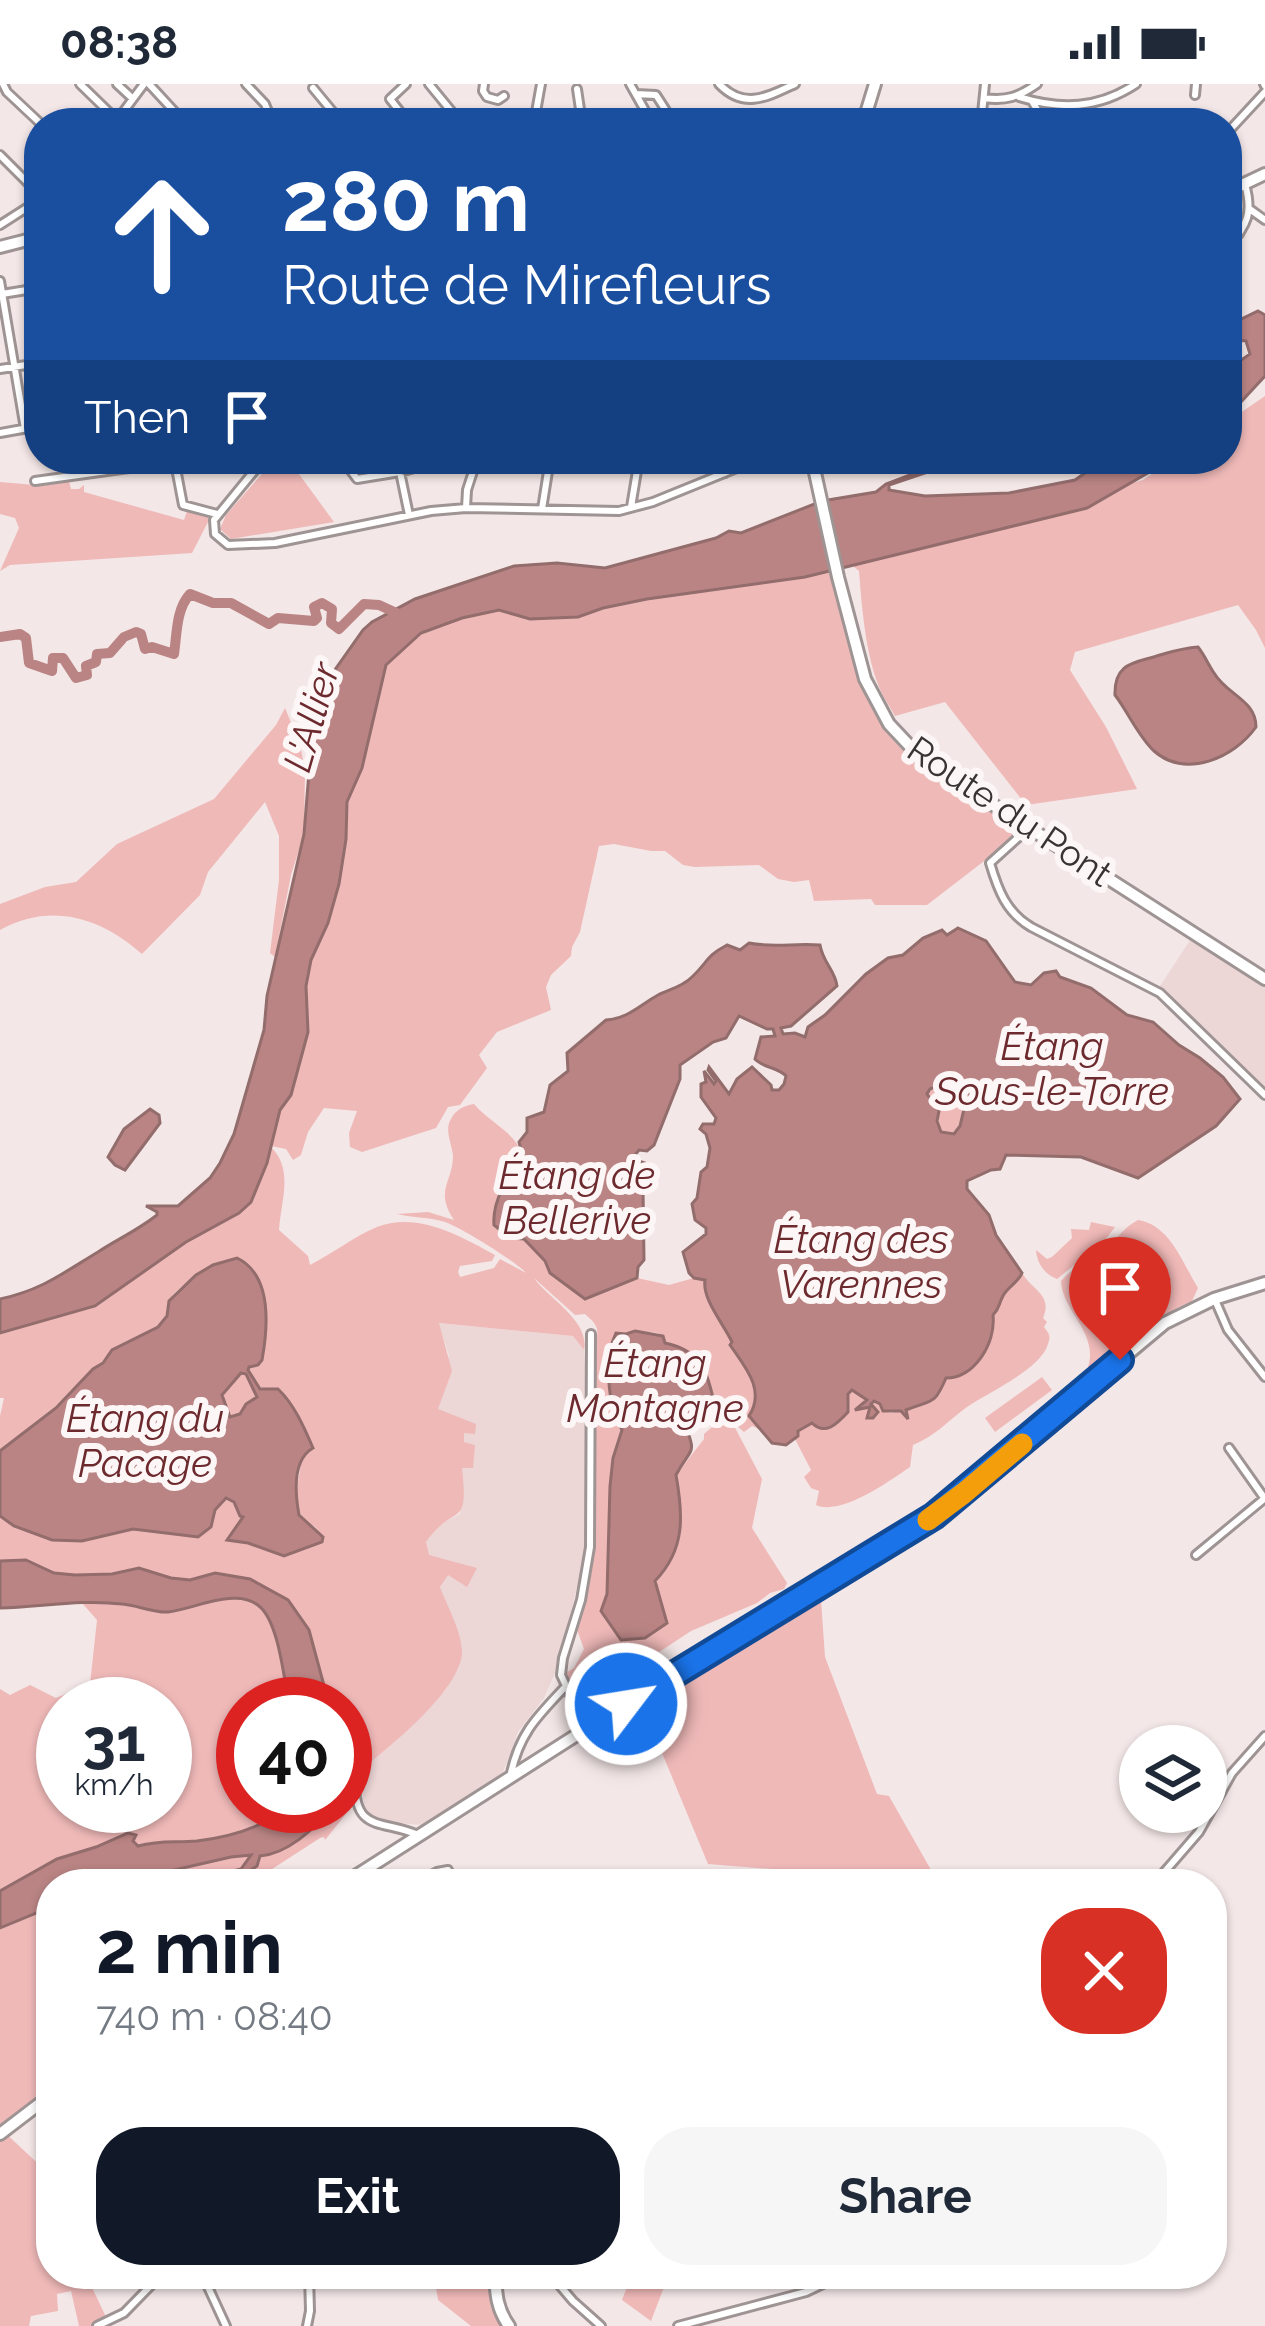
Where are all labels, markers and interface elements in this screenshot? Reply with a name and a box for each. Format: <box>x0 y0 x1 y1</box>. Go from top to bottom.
text: 08:38 <box>60 16 178 69</box>
text: 280 m <box>282 152 530 251</box>
icon: ahead <box>84 156 240 312</box>
text: Route de Mirefleurs <box>282 253 772 317</box>
icon: arrive <box>214 384 280 450</box>
text: Then <box>84 391 190 444</box>
water label: L'Allier <box>274 656 349 777</box>
street label: Route du Pont <box>900 727 1120 895</box>
water label: Étang Sous-le-Torre <box>934 1023 1169 1114</box>
water label: Étang de Bellerive <box>499 1152 655 1243</box>
water label: Étang des Varennes <box>773 1216 949 1307</box>
pin <box>1069 1237 1171 1360</box>
icon: arrive <box>1087 1255 1153 1321</box>
water label: Étang Montagne <box>566 1340 744 1431</box>
water label: Étang du Pacage <box>66 1395 224 1486</box>
position arrow <box>563 1641 689 1767</box>
speed limit sign: 40 <box>216 1677 372 1833</box>
text: 31 <box>82 1705 146 1775</box>
map controls <box>1119 1725 1227 1833</box>
button: layers <box>1119 1725 1227 1833</box>
text: km/h <box>74 1767 154 1802</box>
text: 2 min <box>96 1905 283 1990</box>
button: close <box>1041 1908 1167 2034</box>
text: 740 m · 08:40 <box>96 1993 333 2039</box>
button: Exit <box>96 2127 620 2265</box>
button: Share <box>644 2127 1167 2265</box>

